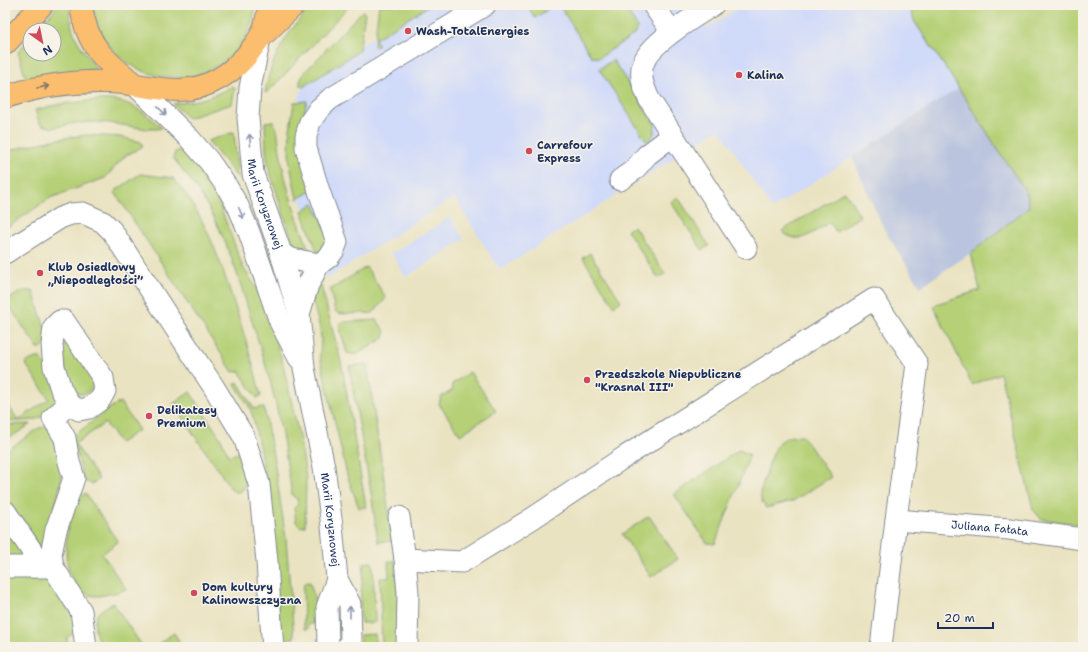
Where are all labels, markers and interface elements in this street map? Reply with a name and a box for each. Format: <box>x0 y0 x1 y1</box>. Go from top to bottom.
north arrow <box>22 22 62 62</box>
place label: Wash-TotalEnergies <box>416 24 530 39</box>
marker: Wash-TotalEnergies <box>403 26 413 36</box>
text: N <box>39 41 55 59</box>
place label: Kalina <box>747 68 784 83</box>
marker: Kalina <box>734 70 744 80</box>
one-way arrow <box>36 83 49 91</box>
one-way arrow <box>157 106 167 116</box>
one-way arrow <box>246 134 253 147</box>
place label: Carrefour Express <box>537 138 593 166</box>
marker: Carrefour Express <box>524 146 534 156</box>
street label: Marii Koryznowej <box>244 158 286 251</box>
one-way arrow <box>238 206 245 218</box>
place label: Klub Osiedlowy „Niepodległości” <box>48 260 143 288</box>
marker: Klub Osiedlowy „Niepodległości” <box>35 268 45 278</box>
place label: Przedszkole Niepubliczne "Krasnal III" <box>595 367 742 395</box>
marker: Przedszkole Niepubliczne "Krasnal III" <box>582 375 592 385</box>
place label: Delikatesy Premium <box>157 403 217 431</box>
marker: Delikatesy Premium <box>144 411 154 421</box>
street label: Marii Koryznowej <box>317 472 343 567</box>
street label: Juliana Fałata <box>950 517 1029 540</box>
place label: Dom kultury Kalinowszczyzna <box>202 580 302 608</box>
marker: Dom kultury Kalinowszczyzna <box>189 588 199 598</box>
scale bar <box>938 604 993 630</box>
one-way arrow <box>346 606 354 619</box>
text: 20 m <box>944 610 975 626</box>

